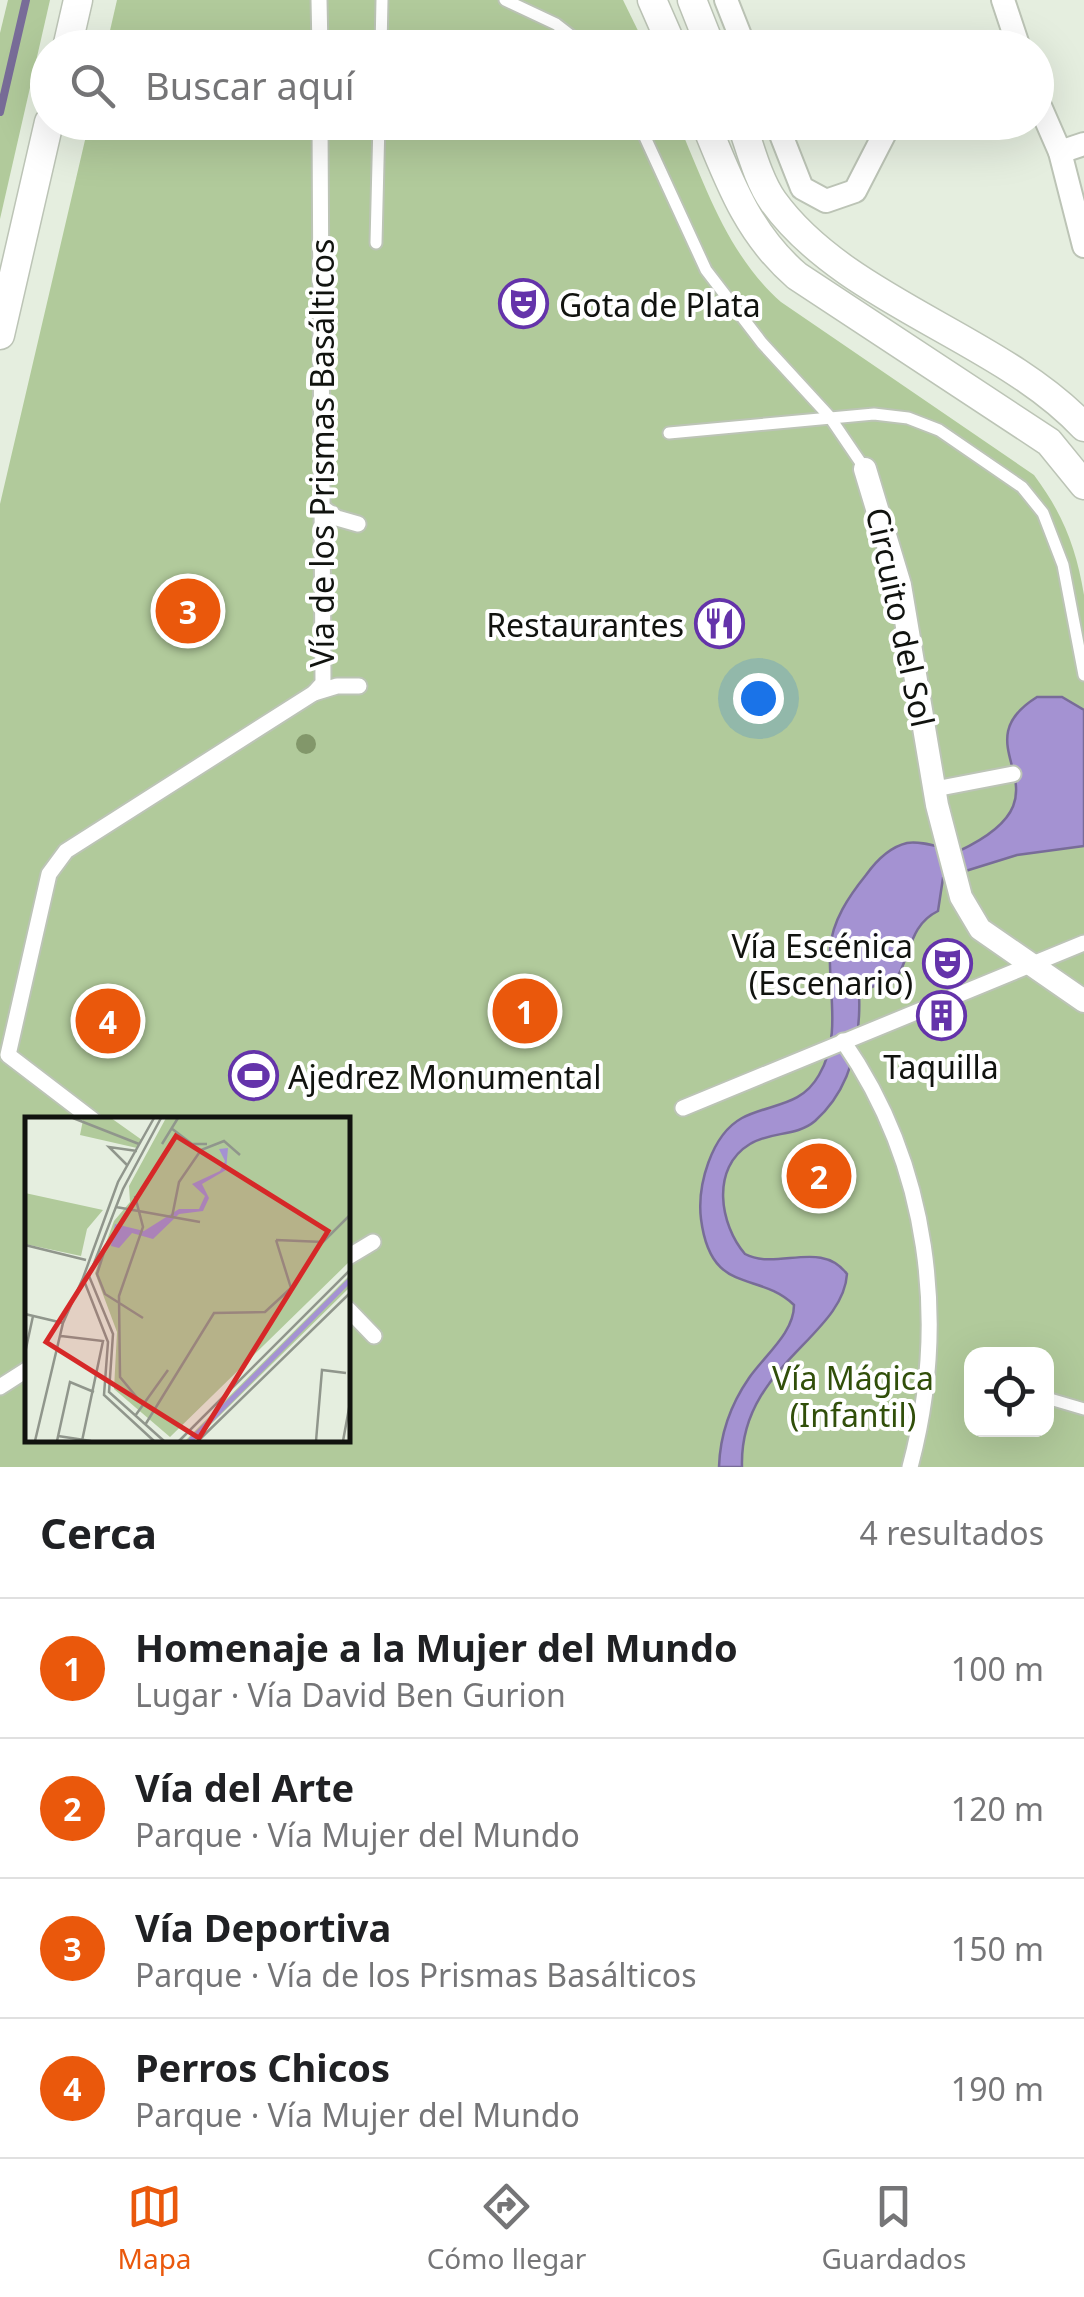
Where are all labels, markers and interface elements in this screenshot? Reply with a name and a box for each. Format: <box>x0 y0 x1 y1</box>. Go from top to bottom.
search box <box>30 30 1054 140</box>
icon: search <box>65 58 120 113</box>
text: Buscar aquí <box>145 59 355 111</box>
street label: Vía de los Prismas Basálticos <box>300 239 343 667</box>
theatre icon: Gota de Plata <box>498 278 550 330</box>
place label: Gota de Plata <box>559 283 761 326</box>
street label: Circuito del Sol <box>857 503 945 731</box>
pin: 3 <box>156 574 220 648</box>
restaurant icon: Restaurantes <box>693 598 745 650</box>
place label: Restaurantes <box>486 603 684 646</box>
your location <box>733 673 784 724</box>
place label: Vía Escénica (Escenario) <box>731 924 913 1004</box>
theatre icon: Vía Escénica (Escenario) <box>922 937 974 989</box>
pin: 1 <box>492 974 558 1048</box>
pin: 4 <box>76 984 140 1058</box>
building icon: Taquilla <box>915 990 967 1042</box>
place label: Taquilla <box>883 1045 999 1088</box>
sports icon: Ajedrez Monumental <box>227 1050 279 1102</box>
place label: Ajedrez Monumental <box>288 1055 602 1098</box>
inset map <box>25 1117 350 1442</box>
pin: 2 <box>786 1138 852 1214</box>
map controls <box>964 1347 1054 1437</box>
button: locate <box>964 1347 1054 1437</box>
park label: Vía Mágica (Infantil) <box>772 1356 934 1436</box>
text: Cerca <box>40 1504 157 1561</box>
text: 4 resultados <box>860 1511 1044 1554</box>
text: Homenaje a la Mujer del Mundo <box>135 1621 738 1673</box>
text: 1 <box>63 1647 82 1690</box>
text: 100 m <box>951 1647 1044 1690</box>
text: Lugar · Vía David Ben Gurion <box>135 1673 566 1716</box>
text: Vía del Arte <box>135 1761 354 1813</box>
text: 2 <box>63 1787 82 1830</box>
text: 120 m <box>951 1787 1044 1830</box>
text: Parque · Vía Mujer del Mundo <box>135 1813 580 1856</box>
text: Vía Deportiva <box>135 1901 391 1953</box>
text: 3 <box>63 1927 82 1970</box>
text: 150 m <box>951 1927 1044 1970</box>
text: Parque · Vía de los Prismas Basálticos <box>135 1953 696 1996</box>
text: Perros Chicos <box>135 2041 390 2093</box>
text: 4 <box>63 2067 82 2110</box>
text: 190 m <box>951 2067 1044 2110</box>
text: Parque · Vía Mujer del Mundo <box>135 2093 580 2136</box>
tab: Mapa <box>118 2179 192 2277</box>
tab: Cómo llegar <box>427 2179 586 2277</box>
tab: Guardados <box>822 2179 966 2277</box>

